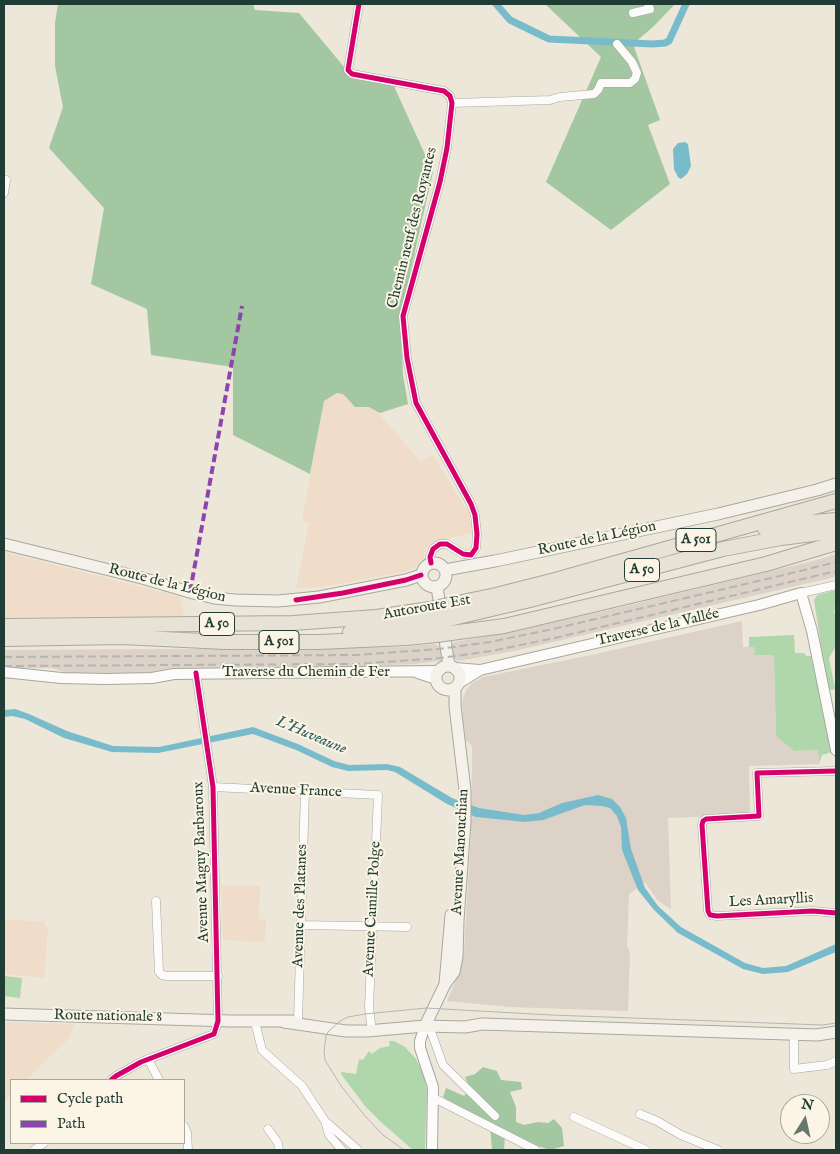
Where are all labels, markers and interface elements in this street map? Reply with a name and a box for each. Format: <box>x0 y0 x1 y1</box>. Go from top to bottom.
street label: Chemin neuf des Royantes <box>384 146 442 310</box>
street label: Route de la Légion <box>536 518 658 560</box>
road number: A 501 <box>676 528 716 552</box>
road number: A 50 <box>624 558 660 582</box>
street label: Route de la Légion <box>106 561 228 607</box>
street label: Autoroute Est <box>382 591 472 625</box>
street label: Traverse de la Vallée <box>595 605 721 651</box>
road number: A 50 <box>200 612 234 636</box>
road number: A 501 <box>259 630 299 654</box>
street label: Traverse du Chemin de Fer <box>222 664 390 682</box>
water label: L'Huveaune <box>273 713 349 759</box>
street label: Avenue France <box>250 780 342 802</box>
street label: Avenue Maguy Barbaroux <box>190 781 214 943</box>
street label: Avenue Manouchian <box>449 788 473 916</box>
street label: Avenue Camille Polge <box>360 841 386 977</box>
street label: Avenue des Platanes <box>290 844 312 968</box>
street label: Les Amaryllis <box>728 890 814 912</box>
street label: Route nationale 8 <box>54 1007 162 1027</box>
legend <box>10 1079 185 1144</box>
text: Cycle path <box>57 1089 123 1108</box>
north arrow <box>780 1094 830 1144</box>
text: N <box>800 1095 815 1115</box>
text: Path <box>57 1114 85 1133</box>

